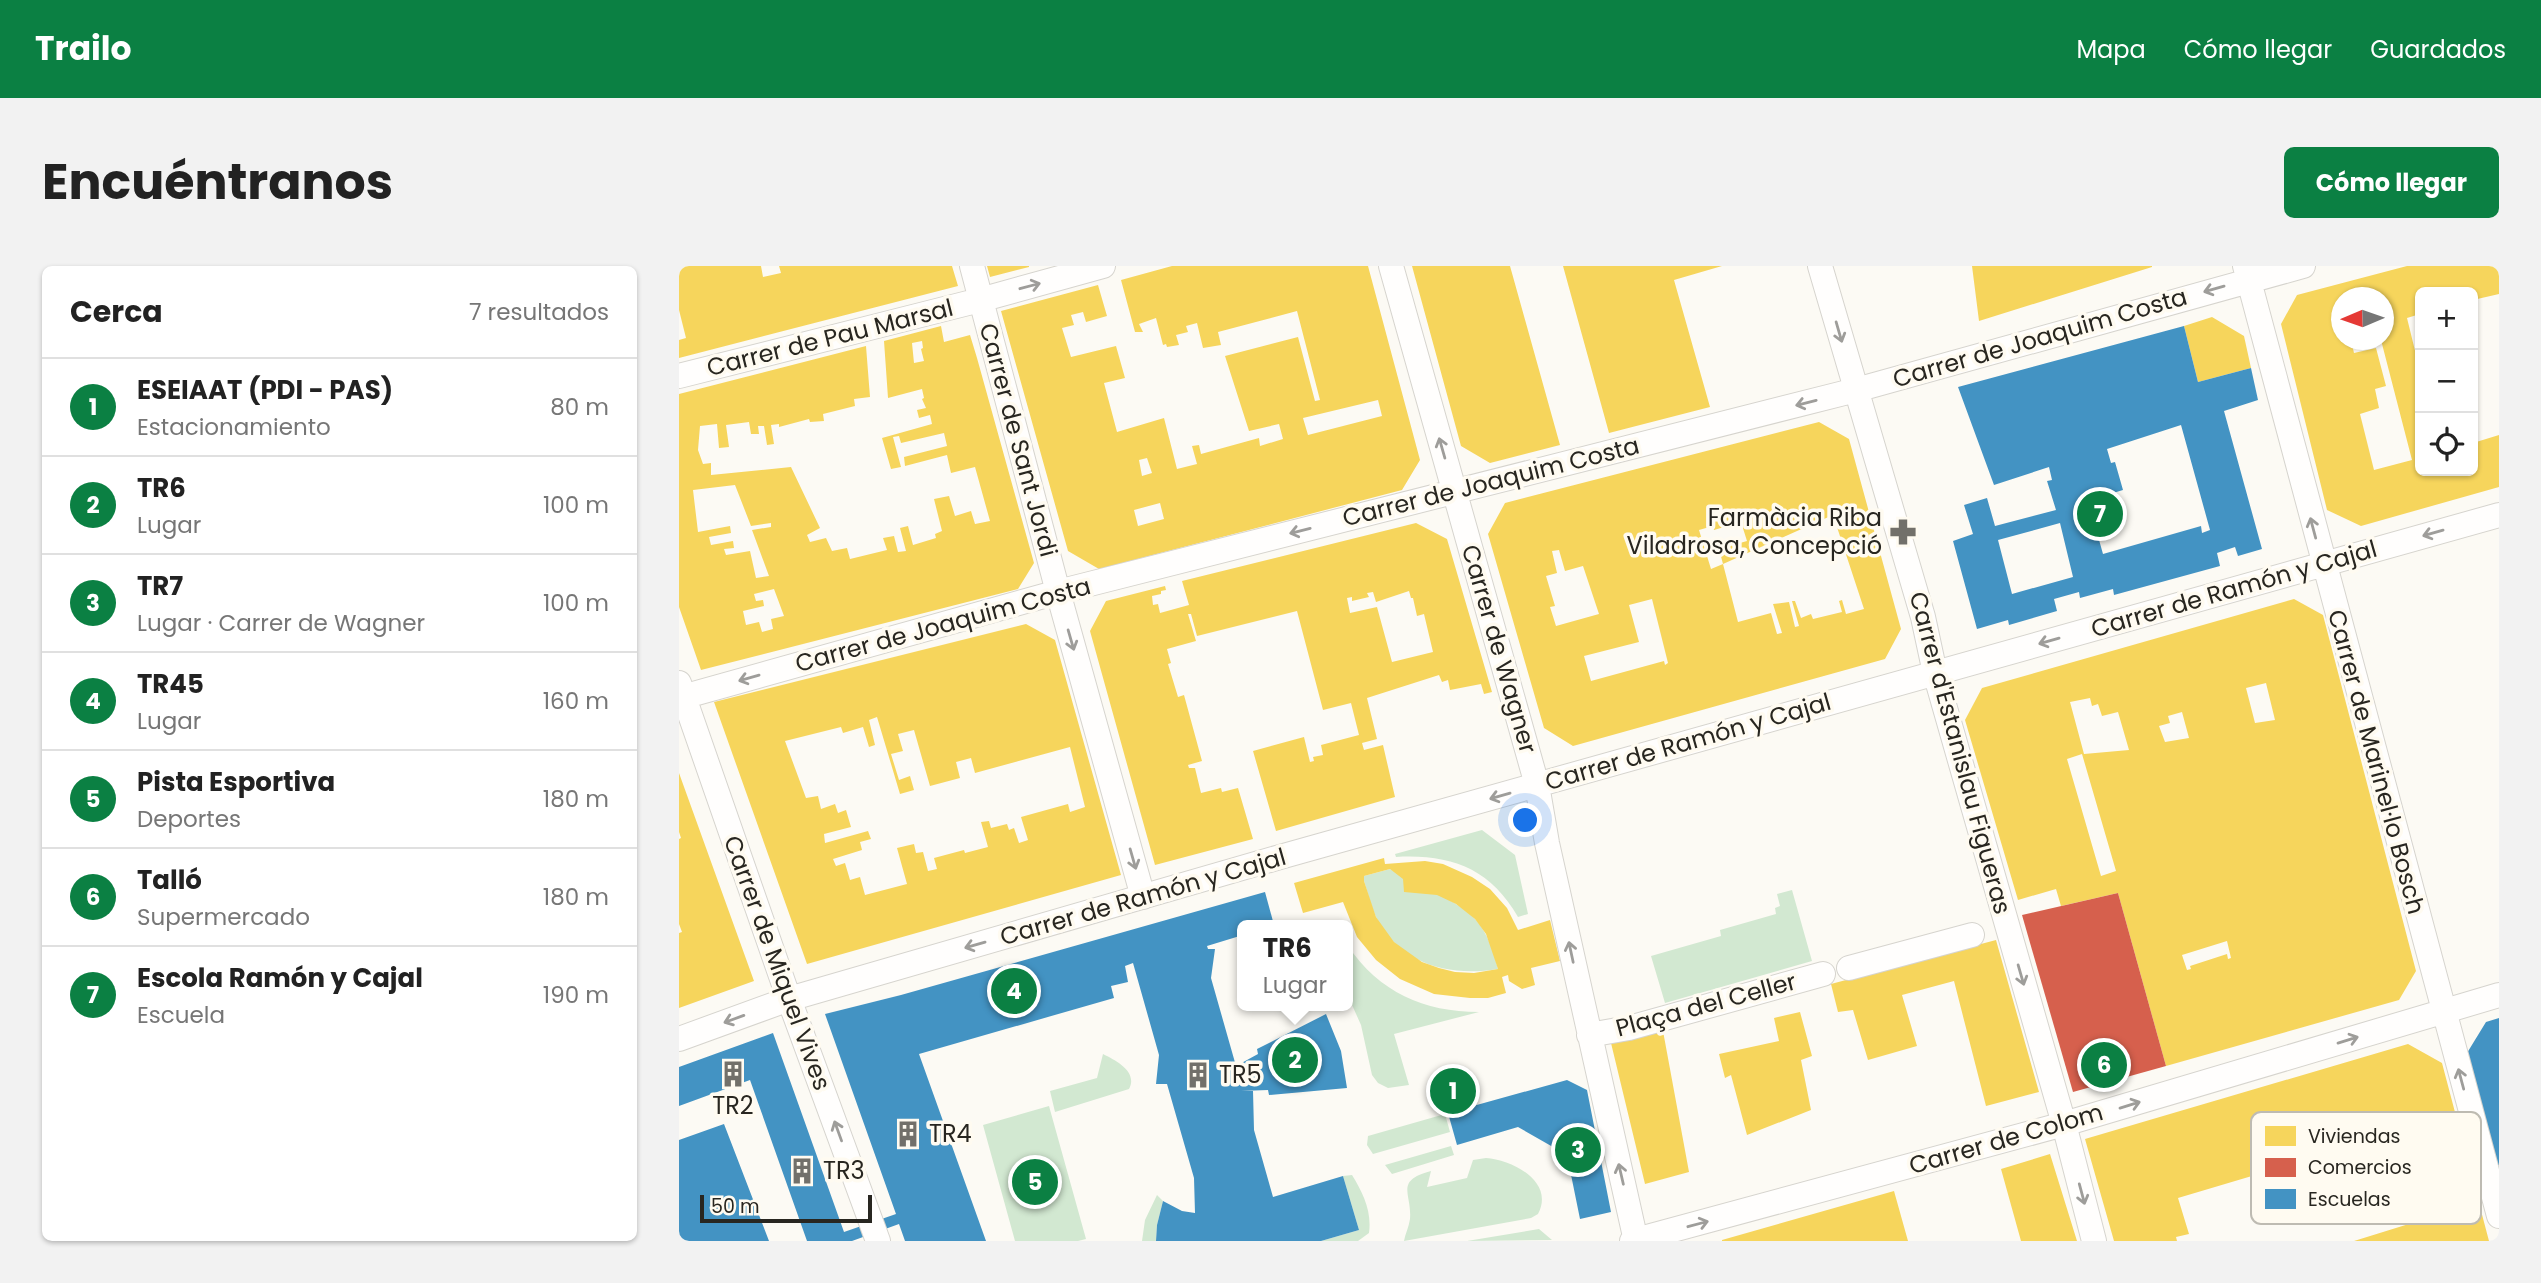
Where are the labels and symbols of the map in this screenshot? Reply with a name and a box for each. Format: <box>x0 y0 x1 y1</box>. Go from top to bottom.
one-way arrow <box>1018 279 1041 292</box>
street label: Carrer de Joaquim Costa <box>1889 280 2191 395</box>
one-way arrow <box>2203 284 2225 297</box>
north arrow <box>2331 287 2394 350</box>
street label: Carrer de Pau Marsal <box>703 291 957 384</box>
street label: Carrer de Sant Jordi <box>971 320 1066 560</box>
one-way arrow <box>1834 320 1847 342</box>
one-way arrow <box>1795 397 1817 410</box>
street label: Carrer de Joaquim Costa <box>1339 429 1643 534</box>
one-way arrow <box>1434 437 1447 459</box>
pin: 7 <box>2077 488 2123 540</box>
place label: Farmàcia Riba Viladrosa, Concepció <box>1627 501 1882 562</box>
pharmacy icon: Farmàcia Riba Viladrosa, Concepció <box>1888 517 1918 547</box>
one-way arrow <box>2306 517 2319 539</box>
one-way arrow <box>1289 525 1312 538</box>
one-way arrow <box>2422 528 2444 541</box>
street label: Carrer de Ramón y Cajal <box>2087 532 2381 645</box>
street label: Carrer de Wagner <box>1454 541 1545 757</box>
street label: Carrer de Joaquim Costa <box>791 569 1094 680</box>
street label: Carrer d'Estanislau Figueras <box>1902 588 2019 918</box>
street label: Carrer de Marinel·lo Bosch <box>2320 606 2433 918</box>
one-way arrow <box>1066 629 1079 651</box>
one-way arrow <box>2038 635 2061 648</box>
one-way arrow <box>738 673 760 686</box>
street label: Carrer de Ramón y Cajal <box>1541 685 1835 798</box>
one-way arrow <box>1489 790 1511 803</box>
your location <box>1508 803 1542 837</box>
street label: Carrer de Miquel Vives <box>716 831 839 1095</box>
street label: Carrer de Ramón y Cajal <box>996 840 1290 953</box>
one-way arrow <box>1127 848 1140 870</box>
one-way arrow <box>964 940 986 953</box>
one-way arrow <box>1564 941 1577 964</box>
one-way arrow <box>2015 963 2028 985</box>
pin: 4 <box>991 965 1037 1017</box>
street label: Plaça del Celler <box>1612 965 1800 1044</box>
one-way arrow <box>724 1014 746 1026</box>
one-way arrow <box>2337 1032 2359 1045</box>
pin: 2 <box>1272 1034 1318 1086</box>
pin: 6 <box>2081 1039 2127 1091</box>
place label: TR5 <box>1219 1058 1262 1091</box>
building icon: TR2 <box>718 1059 748 1089</box>
building icon: TR5 <box>1183 1060 1213 1090</box>
pin: 1 <box>1430 1065 1476 1117</box>
one-way arrow <box>2454 1068 2467 1090</box>
place label: TR2 <box>712 1089 754 1122</box>
street label: Carrer de Colom <box>1905 1095 2107 1182</box>
one-way arrow <box>2119 1097 2141 1110</box>
legend <box>2251 1112 2481 1224</box>
place label: TR4 <box>929 1117 972 1150</box>
building icon: TR4 <box>893 1119 923 1149</box>
one-way arrow <box>831 1120 843 1142</box>
text: Viviendas <box>2308 1123 2400 1150</box>
pin: 3 <box>1555 1124 1601 1176</box>
place label: TR3 <box>823 1154 865 1187</box>
text: Comercios <box>2308 1154 2412 1181</box>
building icon: TR3 <box>787 1156 817 1186</box>
pin: 5 <box>1012 1156 1058 1208</box>
one-way arrow <box>1613 1163 1627 1186</box>
one-way arrow <box>2076 1182 2089 1205</box>
text: Escuelas <box>2308 1186 2391 1213</box>
scale bar <box>700 1192 871 1224</box>
one-way arrow <box>1686 1217 1709 1230</box>

